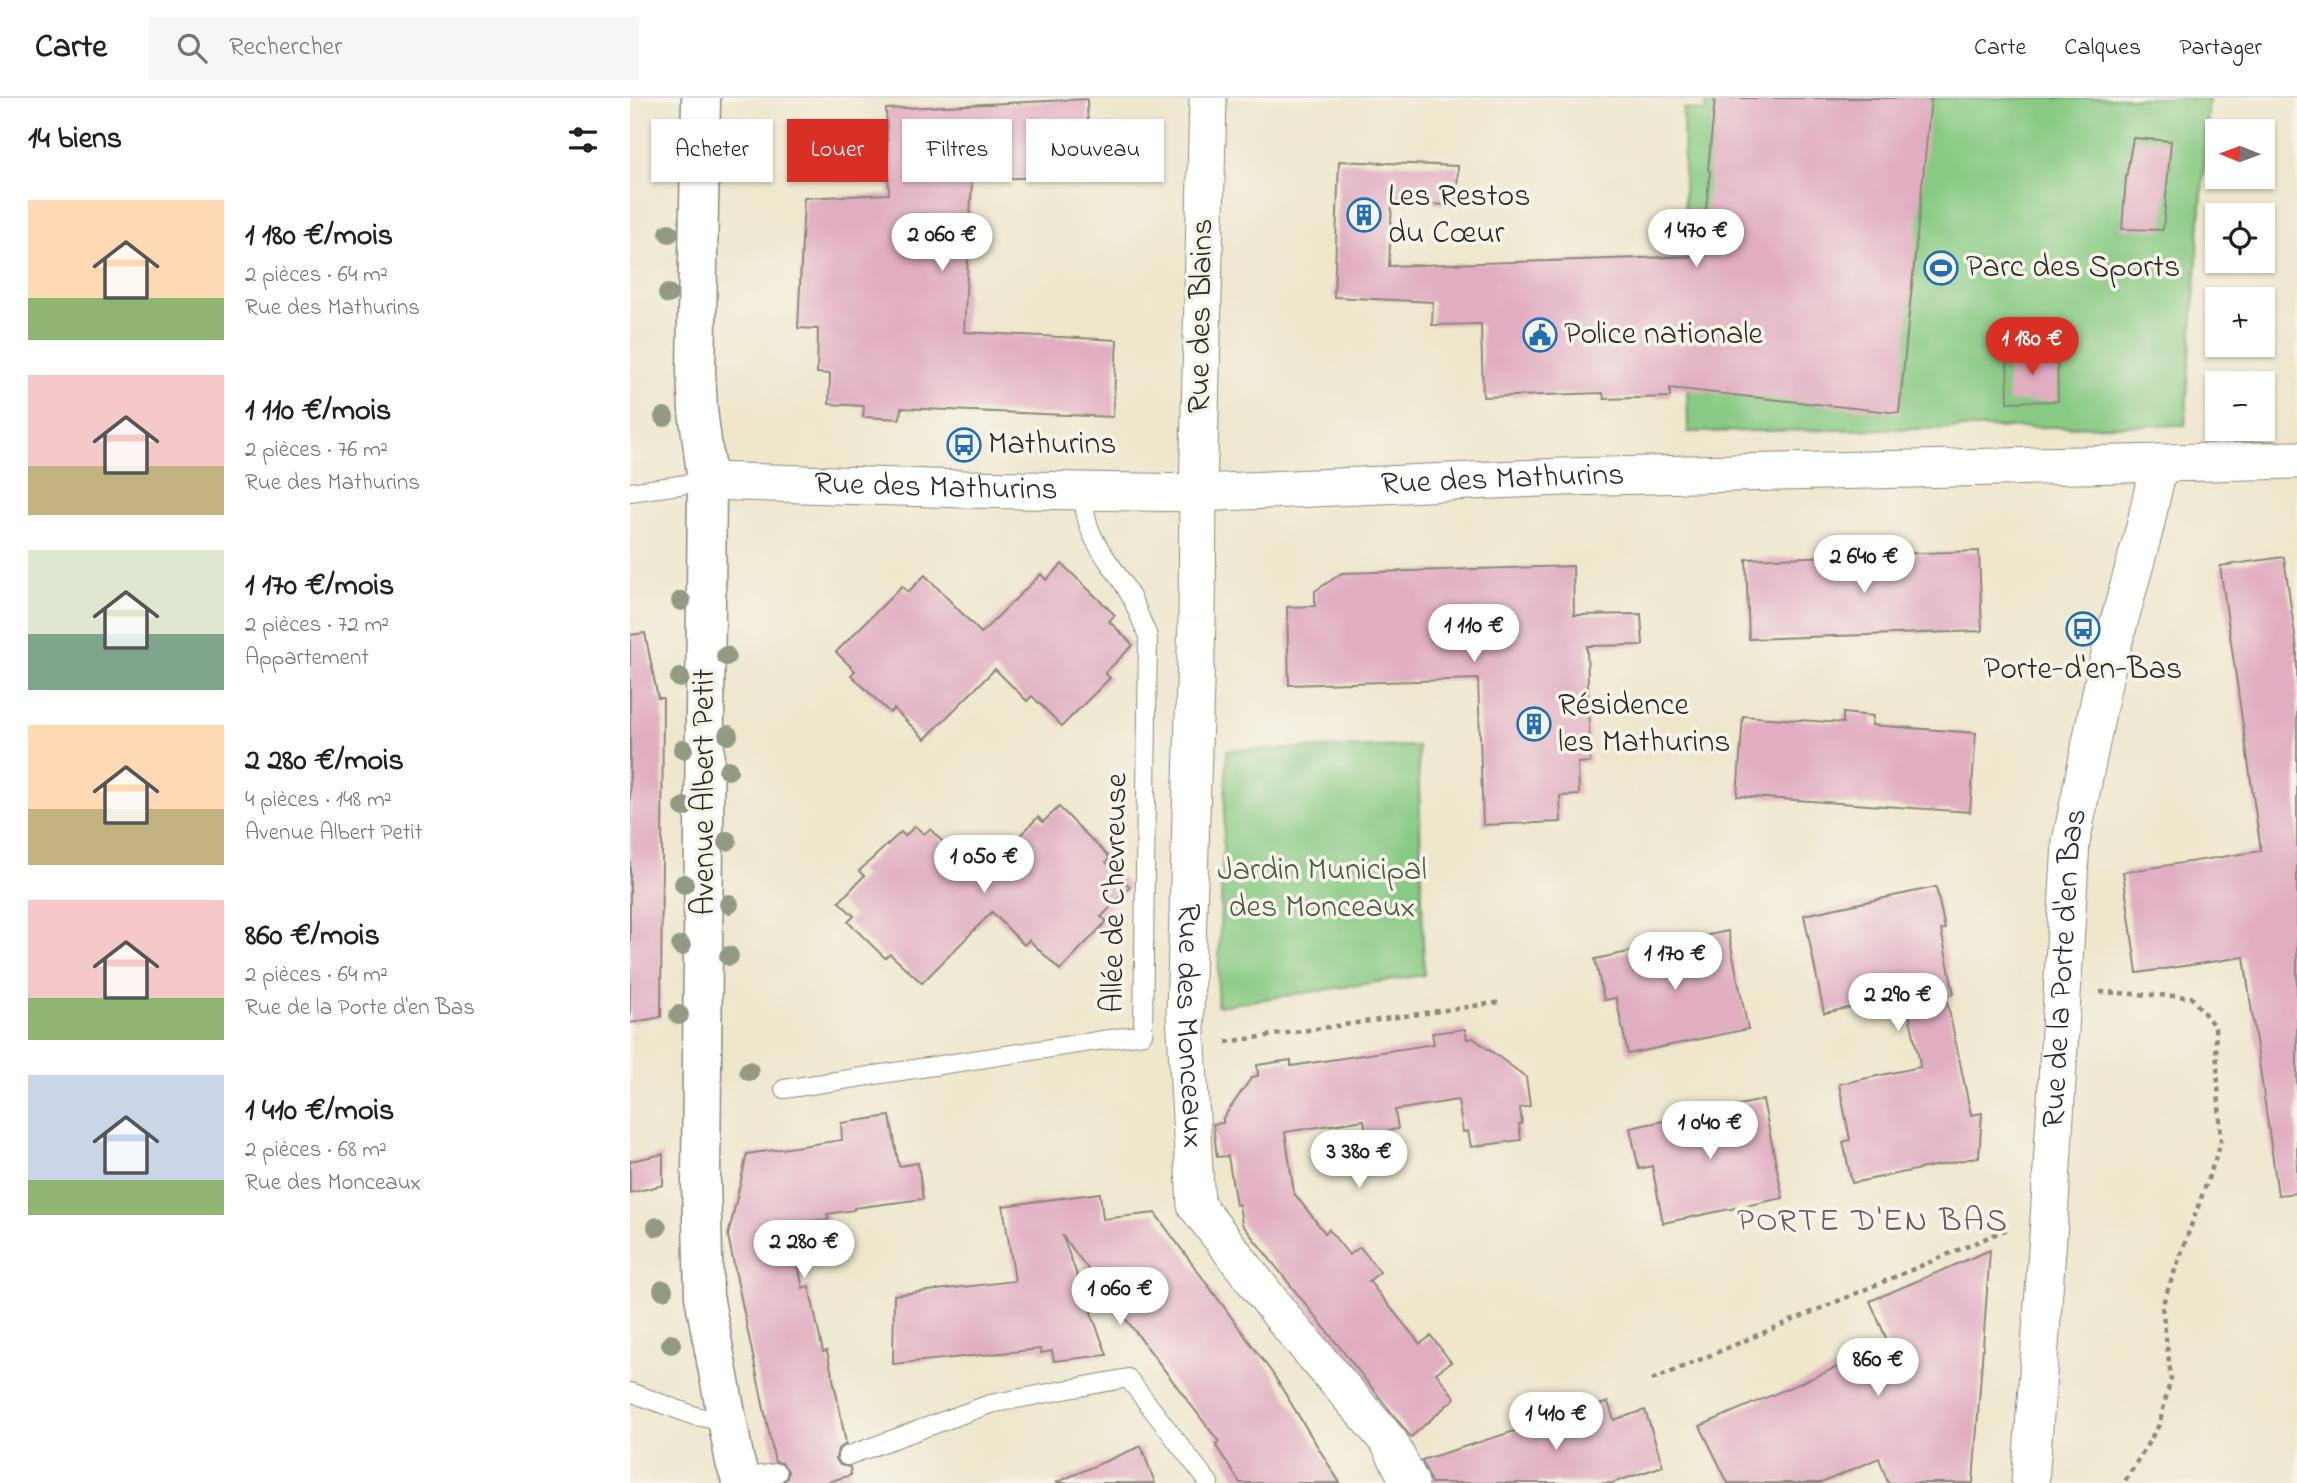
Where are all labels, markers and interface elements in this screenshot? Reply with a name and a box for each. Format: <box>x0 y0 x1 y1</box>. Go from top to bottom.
search box <box>149 17 639 80</box>
text: Carte <box>35 24 107 72</box>
icon: search <box>173 29 211 67</box>
text: Rechercher <box>229 29 342 67</box>
text: Carte <box>1974 31 2026 66</box>
text: Calques <box>2064 31 2141 66</box>
text: Partager <box>2179 31 2262 66</box>
text: 14 biens <box>28 118 122 162</box>
chip: Acheter <box>651 119 773 182</box>
chip: Louer <box>787 119 888 182</box>
chip: Filtres <box>902 119 1012 182</box>
chip: Nouveau <box>1026 119 1164 182</box>
north arrow <box>2205 119 2275 189</box>
map controls <box>2205 119 2275 441</box>
icon: filters <box>564 121 602 159</box>
place label: Les Restos du Cœur <box>1388 174 1530 258</box>
building icon: Les Restos du Cœur <box>1345 196 1383 234</box>
button: locate <box>2205 203 2275 273</box>
pin: 1 470 € <box>1631 209 1761 269</box>
pin: 2 060 € <box>877 214 1007 273</box>
text: 1 180 €/mois <box>245 215 393 259</box>
text: 1 470 € <box>1664 215 1728 248</box>
street label: Rue des Blains <box>1177 218 1227 414</box>
text: 2 060 € <box>908 219 976 252</box>
icon: home <box>84 228 168 312</box>
place label: Parc des Sports <box>1966 245 2180 292</box>
sports icon: Parc des Sports <box>1922 249 1960 287</box>
text: 2 pièces · 64 m² <box>245 259 388 292</box>
button: + <box>2205 287 2275 357</box>
text: Rue des Mathurins <box>245 292 420 325</box>
place label: Police nationale <box>1564 312 1764 359</box>
public building icon: Police nationale <box>1521 316 1559 354</box>
pin: 1 180 € <box>1967 317 2097 377</box>
text: 1 180 € <box>2002 323 2062 356</box>
button: − <box>2205 371 2275 441</box>
text: 1 110 €/mois <box>245 390 391 434</box>
icon: home <box>84 403 168 487</box>
place label: Mathurins <box>988 422 1117 469</box>
bus stop icon: Mathurins <box>945 426 983 464</box>
text: 2 pièces · 76 m² <box>245 434 388 467</box>
street label: Rue des Mathurins <box>1380 452 1625 508</box>
street label: Rue des Mathurins <box>813 461 1058 514</box>
text: Rue des Mathurins <box>245 467 420 500</box>
pin: 2 640 € <box>1799 536 1929 595</box>
text: 2 640 € <box>1830 541 1898 574</box>
text: 1 170 €/mois <box>245 565 394 609</box>
icon: home <box>84 578 168 662</box>
pin: 1 110 € <box>1409 604 1539 664</box>
text: 2 pièces · 72 m² <box>245 609 389 642</box>
text: 1 110 € <box>1444 610 1504 643</box>
bus stop icon: Porte-d'en-Bas <box>2064 610 2102 648</box>
text: Appartement <box>245 642 369 675</box>
place label: Porte-d'en-Bas <box>1984 647 2182 694</box>
street label: Avenue Albert Petit <box>682 668 729 915</box>
place label: Résidence les Mathurins <box>1558 683 1731 767</box>
building icon: Résidence les Mathurins <box>1515 705 1553 743</box>
text: 2 280 €/mois <box>245 740 404 784</box>
icon: home <box>84 753 168 837</box>
street label: Allée de Chevreuse <box>1090 772 1142 1013</box>
text: 4 pièces · 148 m² <box>245 784 392 817</box>
street label: Rue de la Porte d'en Bas <box>2031 804 2101 1129</box>
text: Avenue Albert Petit <box>245 817 422 850</box>
pin: 1 050 € <box>919 836 1049 895</box>
text: 1 050 € <box>950 841 1018 874</box>
park label: Jardin Municipal des Monceaux <box>1217 848 1427 932</box>
street label: Rue des Monceaux <box>1161 902 1216 1149</box>
text: 860 €/mois <box>245 915 380 959</box>
icon: home <box>84 928 168 1012</box>
pin: 1 170 € <box>1610 932 1740 992</box>
text: 1 170 € <box>1644 938 1706 971</box>
text: 2 pièces · 64 m² <box>245 959 388 992</box>
pin: 2 290 € <box>1833 974 1963 1033</box>
text: 2 290 € <box>1864 979 1932 1012</box>
text: Rue de la Porte d'en Bas <box>245 992 475 1025</box>
text: 1 410 €/mois <box>245 1090 394 1134</box>
pin: 1 040 € <box>1645 1102 1775 1161</box>
icon: home <box>84 1103 168 1187</box>
text: 1 040 € <box>1678 1107 1742 1140</box>
pin: 3 380 € <box>1294 1130 1424 1190</box>
text: 2 pièces · 68 m² <box>245 1134 387 1167</box>
text: 3 380 € <box>1326 1136 1392 1169</box>
text: Rue des Monceaux <box>245 1167 421 1200</box>
district label: PORTE D'EN BAS <box>1737 1198 2009 1246</box>
pin: 2 280 € <box>739 1220 869 1280</box>
text: 2 280 € <box>770 1226 838 1259</box>
pin: 1 060 € <box>1055 1268 1185 1327</box>
text: 1 060 € <box>1088 1273 1152 1306</box>
pin: 860 € <box>1829 1338 1927 1398</box>
text: 860 € <box>1853 1344 1903 1377</box>
pin: 1 410 € <box>1491 1392 1621 1452</box>
text: 1 410 € <box>1525 1398 1587 1431</box>

